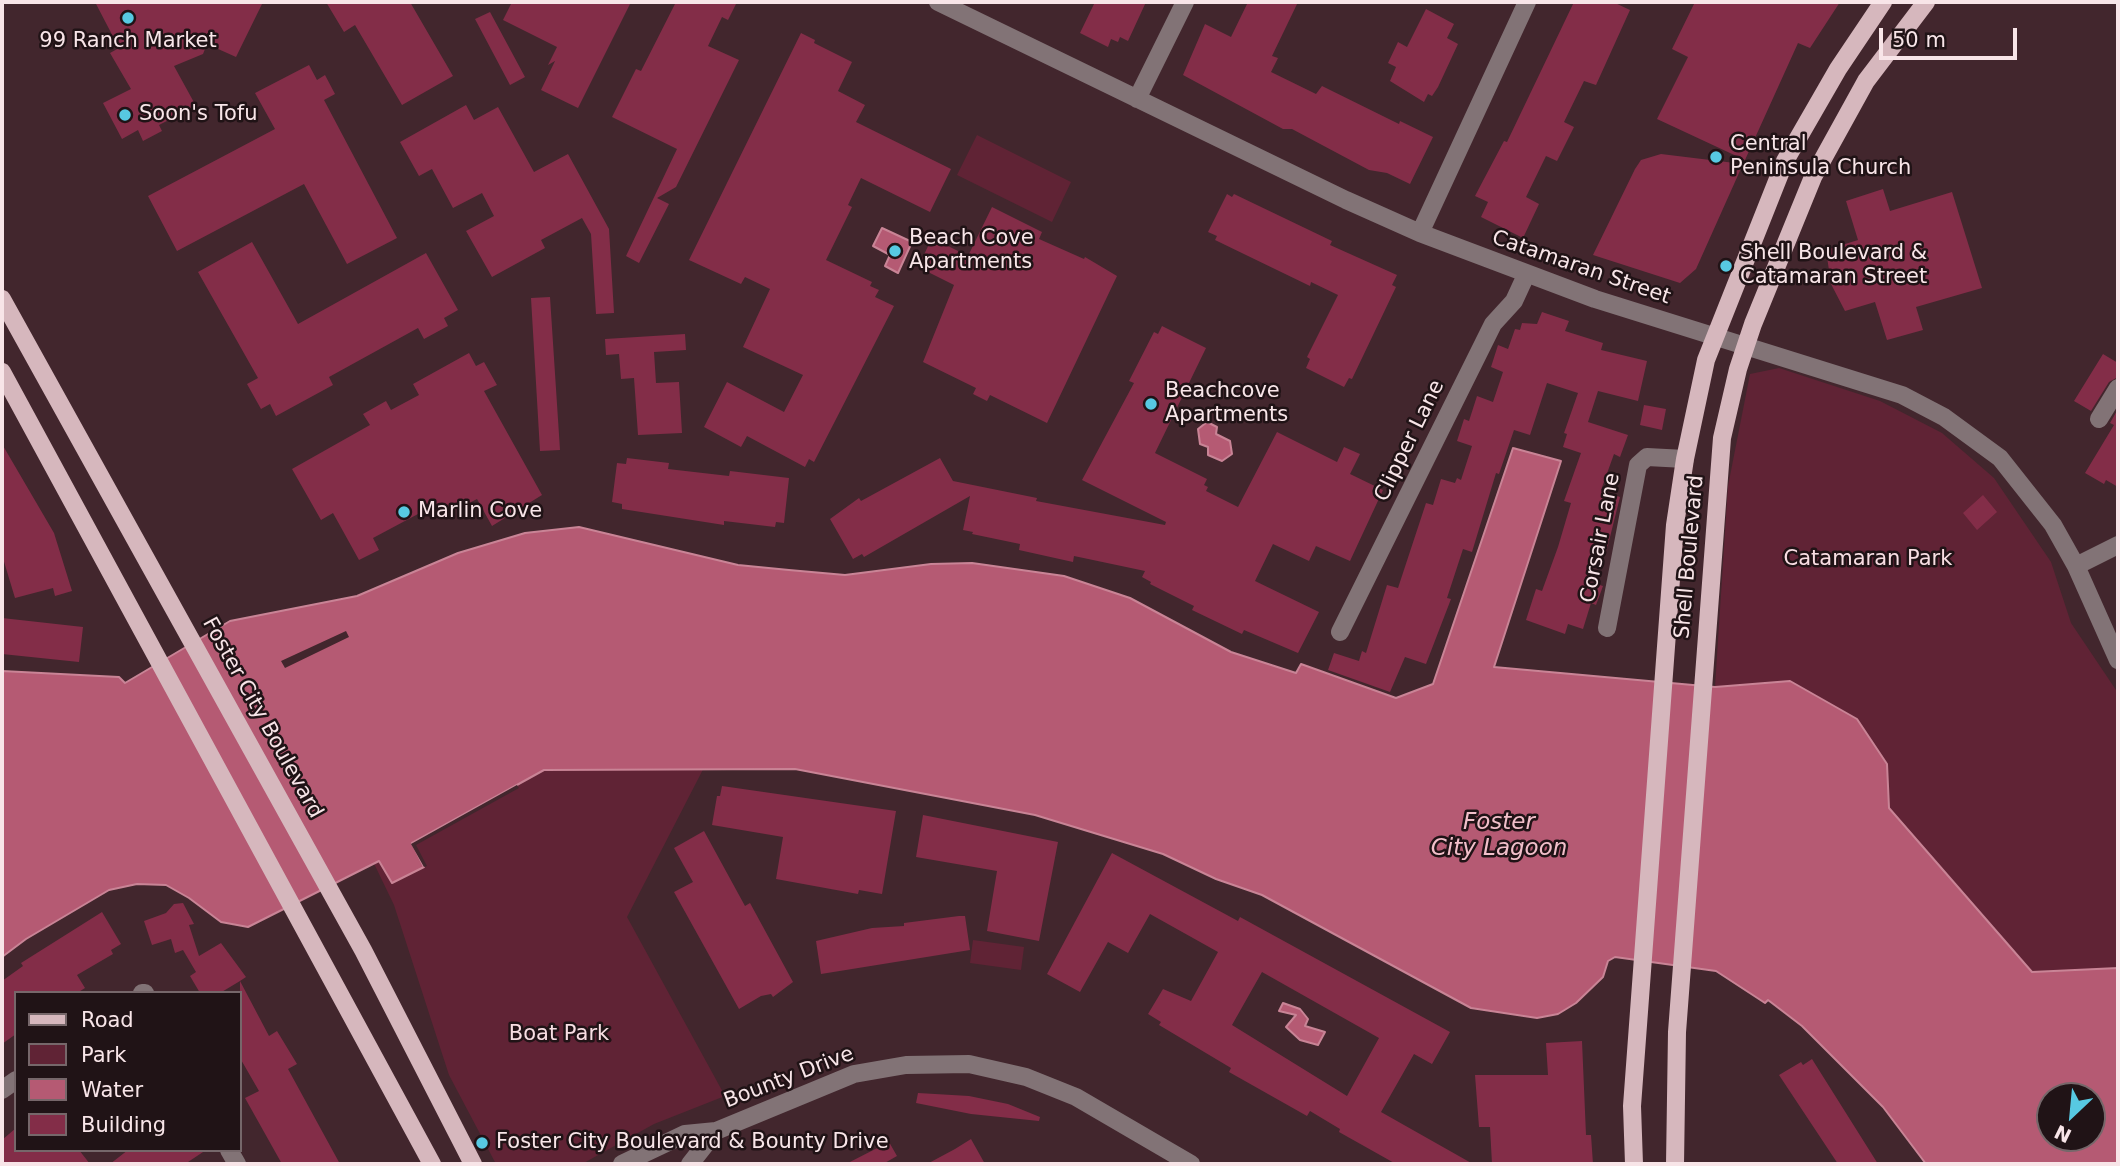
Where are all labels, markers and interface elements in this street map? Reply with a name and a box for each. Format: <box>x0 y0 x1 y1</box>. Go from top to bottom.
marker: 99 Ranch Market <box>120 10 136 26</box>
scale bar <box>1882 14 2020 58</box>
text: 50 m <box>1892 28 1946 52</box>
place label: 99 Ranch Market <box>39 29 217 55</box>
place label: Soon's Tofu <box>139 102 258 128</box>
marker: Soon's Tofu <box>117 107 133 123</box>
place label: Central Peninsula Church <box>1730 132 1911 182</box>
marker: Central Peninsula Church <box>1708 149 1724 165</box>
place label: Beach Cove Apartments <box>909 226 1034 276</box>
street label: Catamaran Street <box>1488 226 1674 310</box>
place label: Shell Boulevard & Catamaran Street <box>1740 241 1927 291</box>
marker: Beach Cove Apartments <box>887 243 903 259</box>
marker: Shell Boulevard & Catamaran Street <box>1718 258 1734 274</box>
street label: Clipper Lane <box>1370 376 1450 506</box>
place label: Beachcove Apartments <box>1165 379 1288 429</box>
marker: Beachcove Apartments <box>1143 396 1159 412</box>
street label: Corsair Lane <box>1576 471 1626 605</box>
street label: Shell Boulevard <box>1670 474 1710 640</box>
place label: Marlin Cove <box>418 499 542 525</box>
marker: Marlin Cove <box>396 504 412 520</box>
park label: Catamaran Park <box>1784 547 1952 573</box>
street label: Foster City Boulevard <box>196 613 328 823</box>
water label: Foster City Lagoon <box>1431 809 1567 863</box>
legend <box>14 991 242 1152</box>
text: Road <box>81 1008 134 1032</box>
park label: Boat Park <box>509 1022 609 1048</box>
street label: Bounty Drive <box>720 1042 858 1114</box>
text: Park <box>81 1043 126 1067</box>
text: Water <box>81 1078 143 1102</box>
north arrow <box>2036 1082 2106 1152</box>
text: Building <box>81 1113 166 1137</box>
text: N <box>2051 1121 2075 1147</box>
place label: Foster City Boulevard & Bounty Drive <box>496 1130 889 1156</box>
marker: Foster City Boulevard & Bounty Drive <box>474 1135 490 1151</box>

